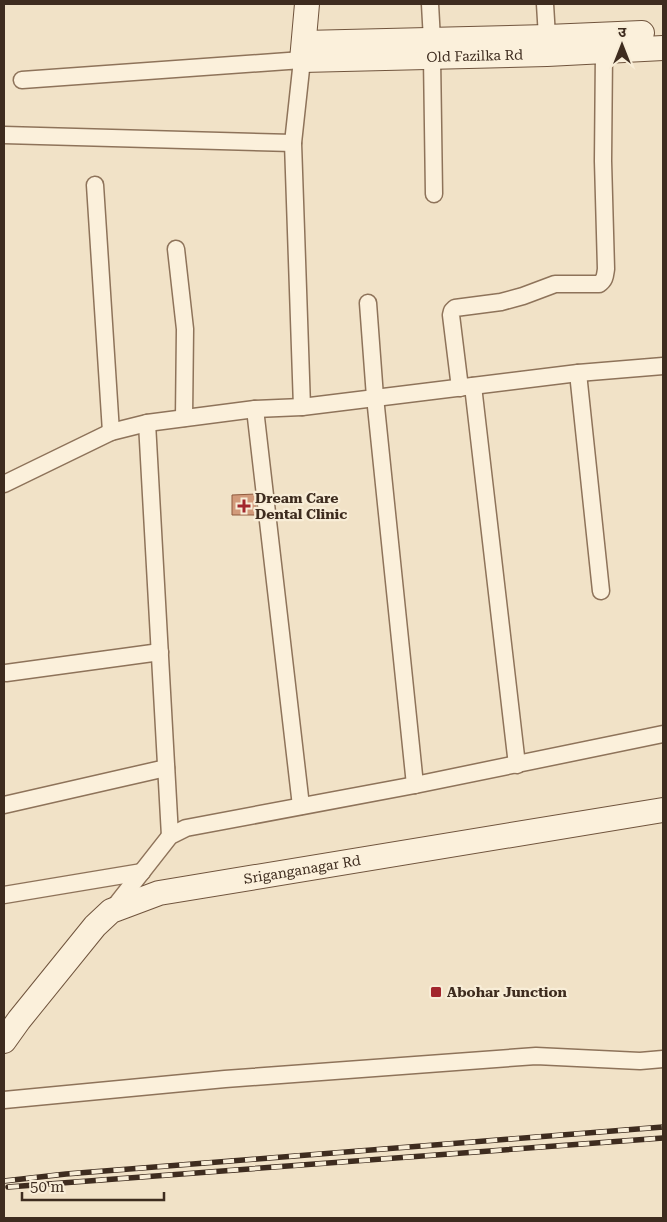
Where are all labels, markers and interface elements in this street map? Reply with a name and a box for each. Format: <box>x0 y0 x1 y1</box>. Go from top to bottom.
north arrow <box>597 20 647 70</box>
text: उ <box>618 24 627 40</box>
street label: Old Fazilka Rd <box>426 47 523 65</box>
place label: Dream Care Dental Clinic <box>255 490 347 522</box>
marker: Dream Care Dental Clinic <box>237 499 251 513</box>
street label: Sriganganagar Rd <box>242 852 362 887</box>
place label: Abohar Junction <box>447 984 568 1000</box>
marker: Abohar Junction <box>429 985 443 999</box>
scale bar <box>22 1170 165 1202</box>
text: 50 m <box>30 1178 65 1196</box>

